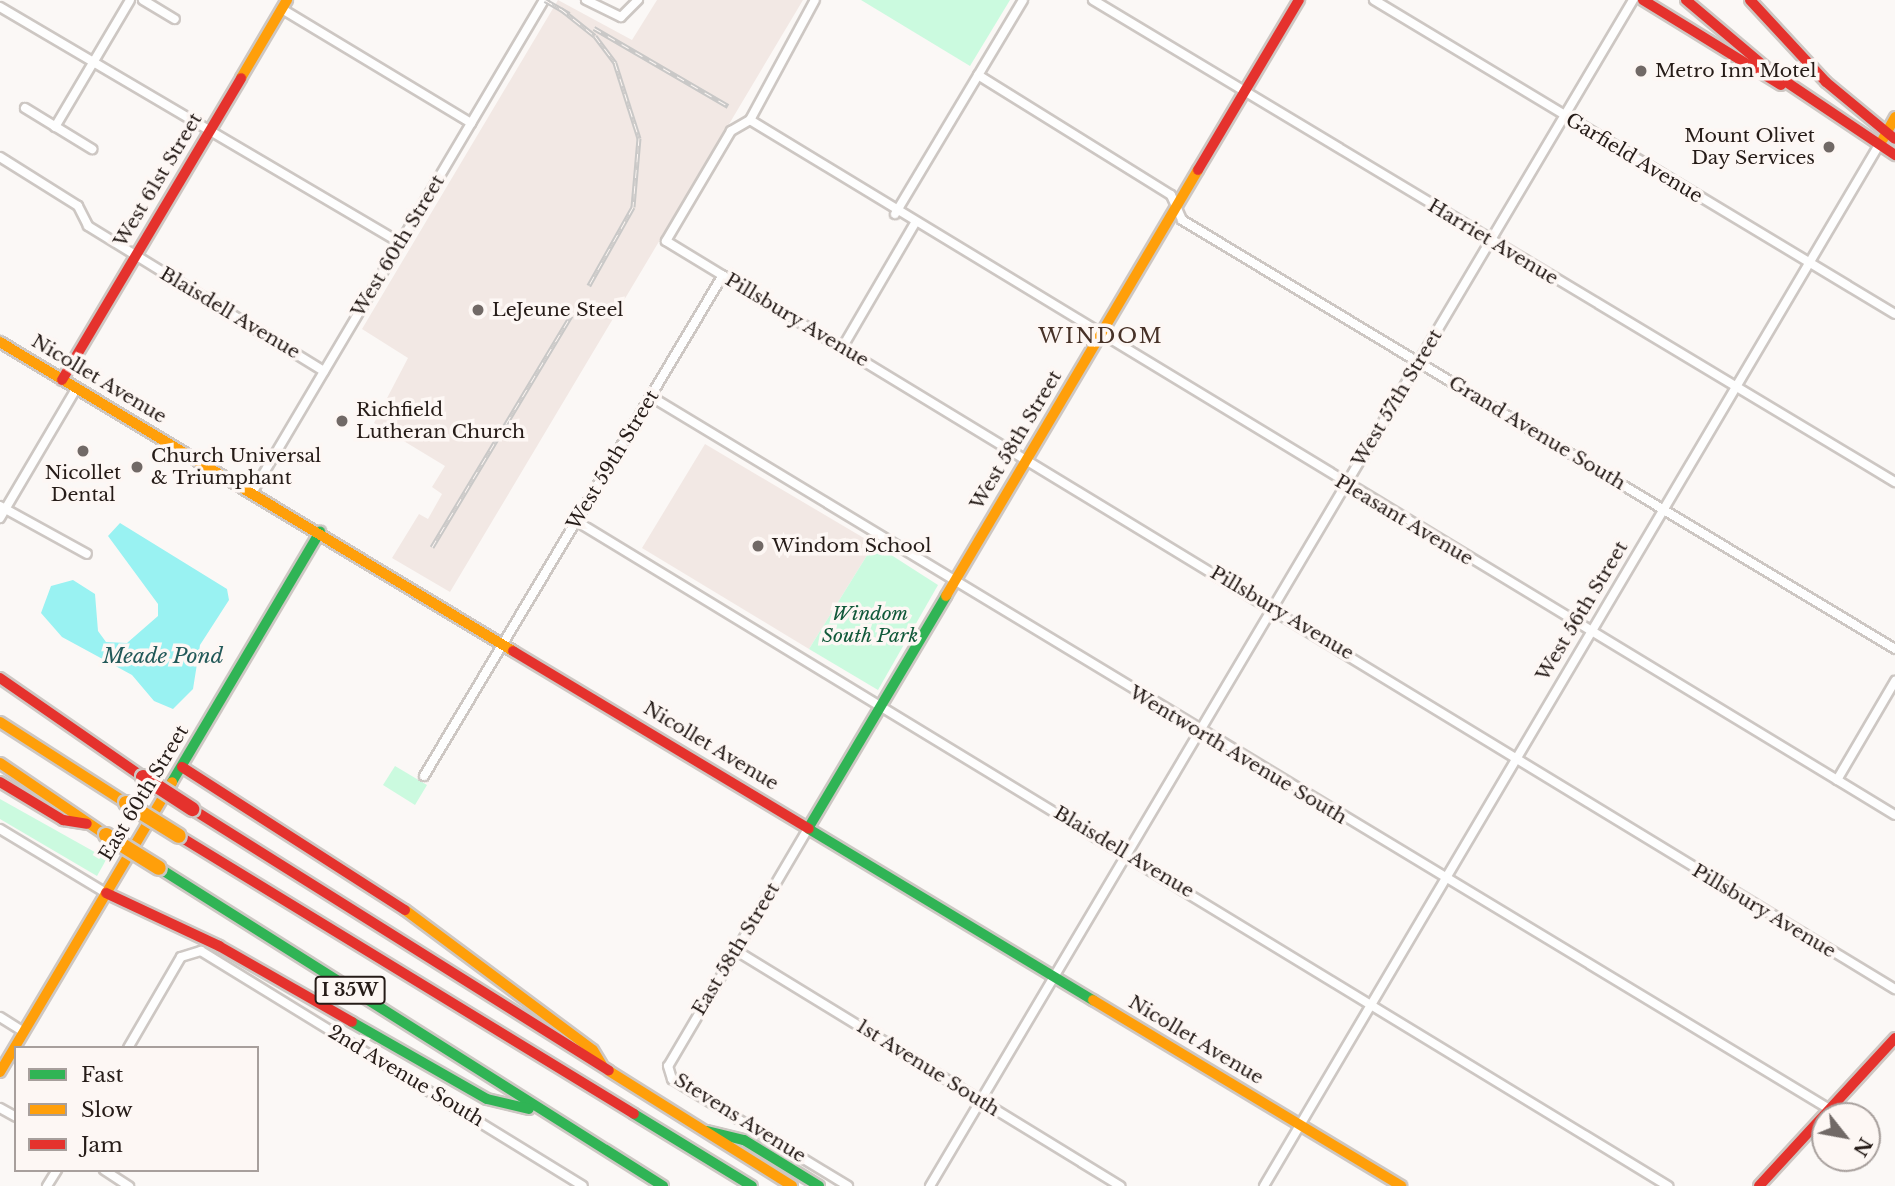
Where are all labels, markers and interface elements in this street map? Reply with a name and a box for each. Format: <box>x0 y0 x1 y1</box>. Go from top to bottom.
place label: Metro Inn Motel <box>1655 60 1816 82</box>
marker: Metro Inn Motel <box>1633 63 1649 79</box>
street label: Garfield Avenue <box>1561 108 1707 208</box>
street label: West 61st Street <box>109 109 207 251</box>
place label: Mount Olivet Day Services <box>1684 125 1815 169</box>
marker: Mount Olivet Day Services <box>1821 139 1837 155</box>
street label: West 60th Street <box>347 171 449 321</box>
street label: Harriet Avenue <box>1423 194 1563 290</box>
street label: Blaisdell Avenue <box>155 262 305 364</box>
street label: Pillsbury Avenue <box>721 268 873 372</box>
place label: LeJeune Steel <box>492 299 623 321</box>
marker: LeJeune Steel <box>470 302 486 318</box>
district label: WINDOM <box>1039 323 1163 349</box>
street label: West 57th Street <box>1347 325 1447 471</box>
street label: Nicollet Avenue <box>27 330 171 428</box>
street label: West 58th Street <box>965 366 1067 514</box>
street label: Grand Avenue South <box>1444 371 1630 495</box>
street label: West 59th Street <box>562 386 664 534</box>
place label: Richfield Lutheran Church <box>356 399 525 443</box>
marker: Richfield Lutheran Church <box>334 413 350 429</box>
marker: Nicollet Dental <box>75 443 91 459</box>
place label: Church Universal & Triumphant <box>151 445 321 489</box>
marker: Church Universal & Triumphant <box>129 459 145 475</box>
place label: Nicollet Dental <box>45 462 121 506</box>
street label: Pleasant Avenue <box>1330 470 1478 570</box>
place label: Windom School <box>772 535 931 557</box>
street label: West 56th Street <box>1531 537 1633 685</box>
marker: Windom School <box>750 538 766 554</box>
street label: Pillsbury Avenue <box>1206 561 1358 665</box>
park label: Windom South Park <box>822 603 918 647</box>
water label: Meade Pond <box>103 643 223 669</box>
street label: Wentworth Avenue South <box>1125 681 1351 829</box>
street label: Nicollet Avenue <box>639 697 783 795</box>
street label: East 60th Street <box>95 721 193 865</box>
street label: Blaisdell Avenue <box>1049 801 1199 903</box>
street label: Pillsbury Avenue <box>1688 859 1840 963</box>
street label: East 58th Street <box>687 879 785 1019</box>
road number: I 35W <box>313 975 387 1004</box>
street label: Nicollet Avenue <box>1124 991 1268 1089</box>
street label: 1st Avenue South <box>852 1015 1004 1121</box>
street label: 2nd Avenue South <box>324 1020 488 1132</box>
legend <box>14 1046 259 1172</box>
text: Fast <box>81 1062 123 1088</box>
street label: Stevens Avenue <box>670 1068 810 1168</box>
text: Slow <box>81 1097 133 1123</box>
north arrow <box>1811 1102 1881 1172</box>
text: Jam <box>81 1132 123 1158</box>
text: N <box>1848 1133 1877 1161</box>

